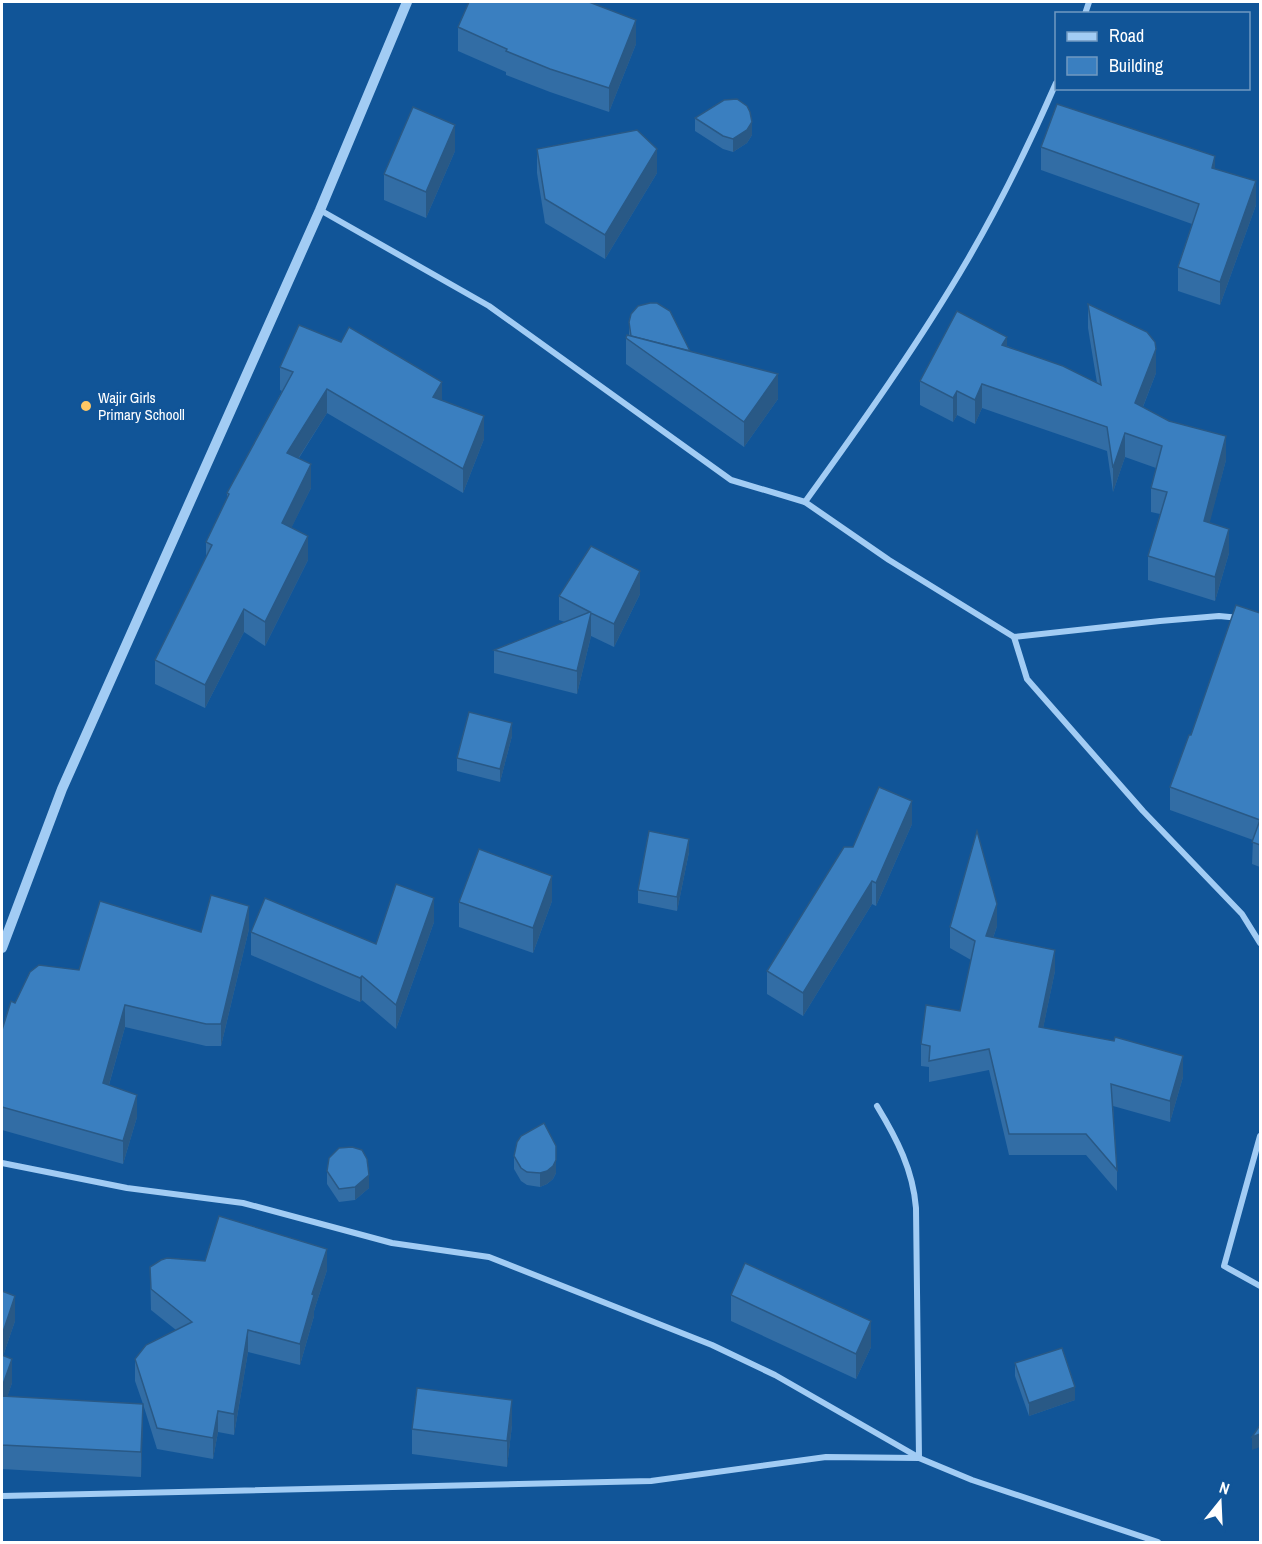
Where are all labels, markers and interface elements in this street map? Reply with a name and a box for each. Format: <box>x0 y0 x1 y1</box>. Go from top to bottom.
legend <box>1055 12 1250 90</box>
text: Road <box>1109 23 1144 48</box>
text: Building <box>1109 53 1164 78</box>
place label: Wajir Girls Primary Schooll <box>98 387 185 425</box>
marker: Wajir Girls Primary Schooll <box>79 399 93 413</box>
north arrow <box>1190 1472 1250 1532</box>
text: N <box>1217 1476 1233 1500</box>

